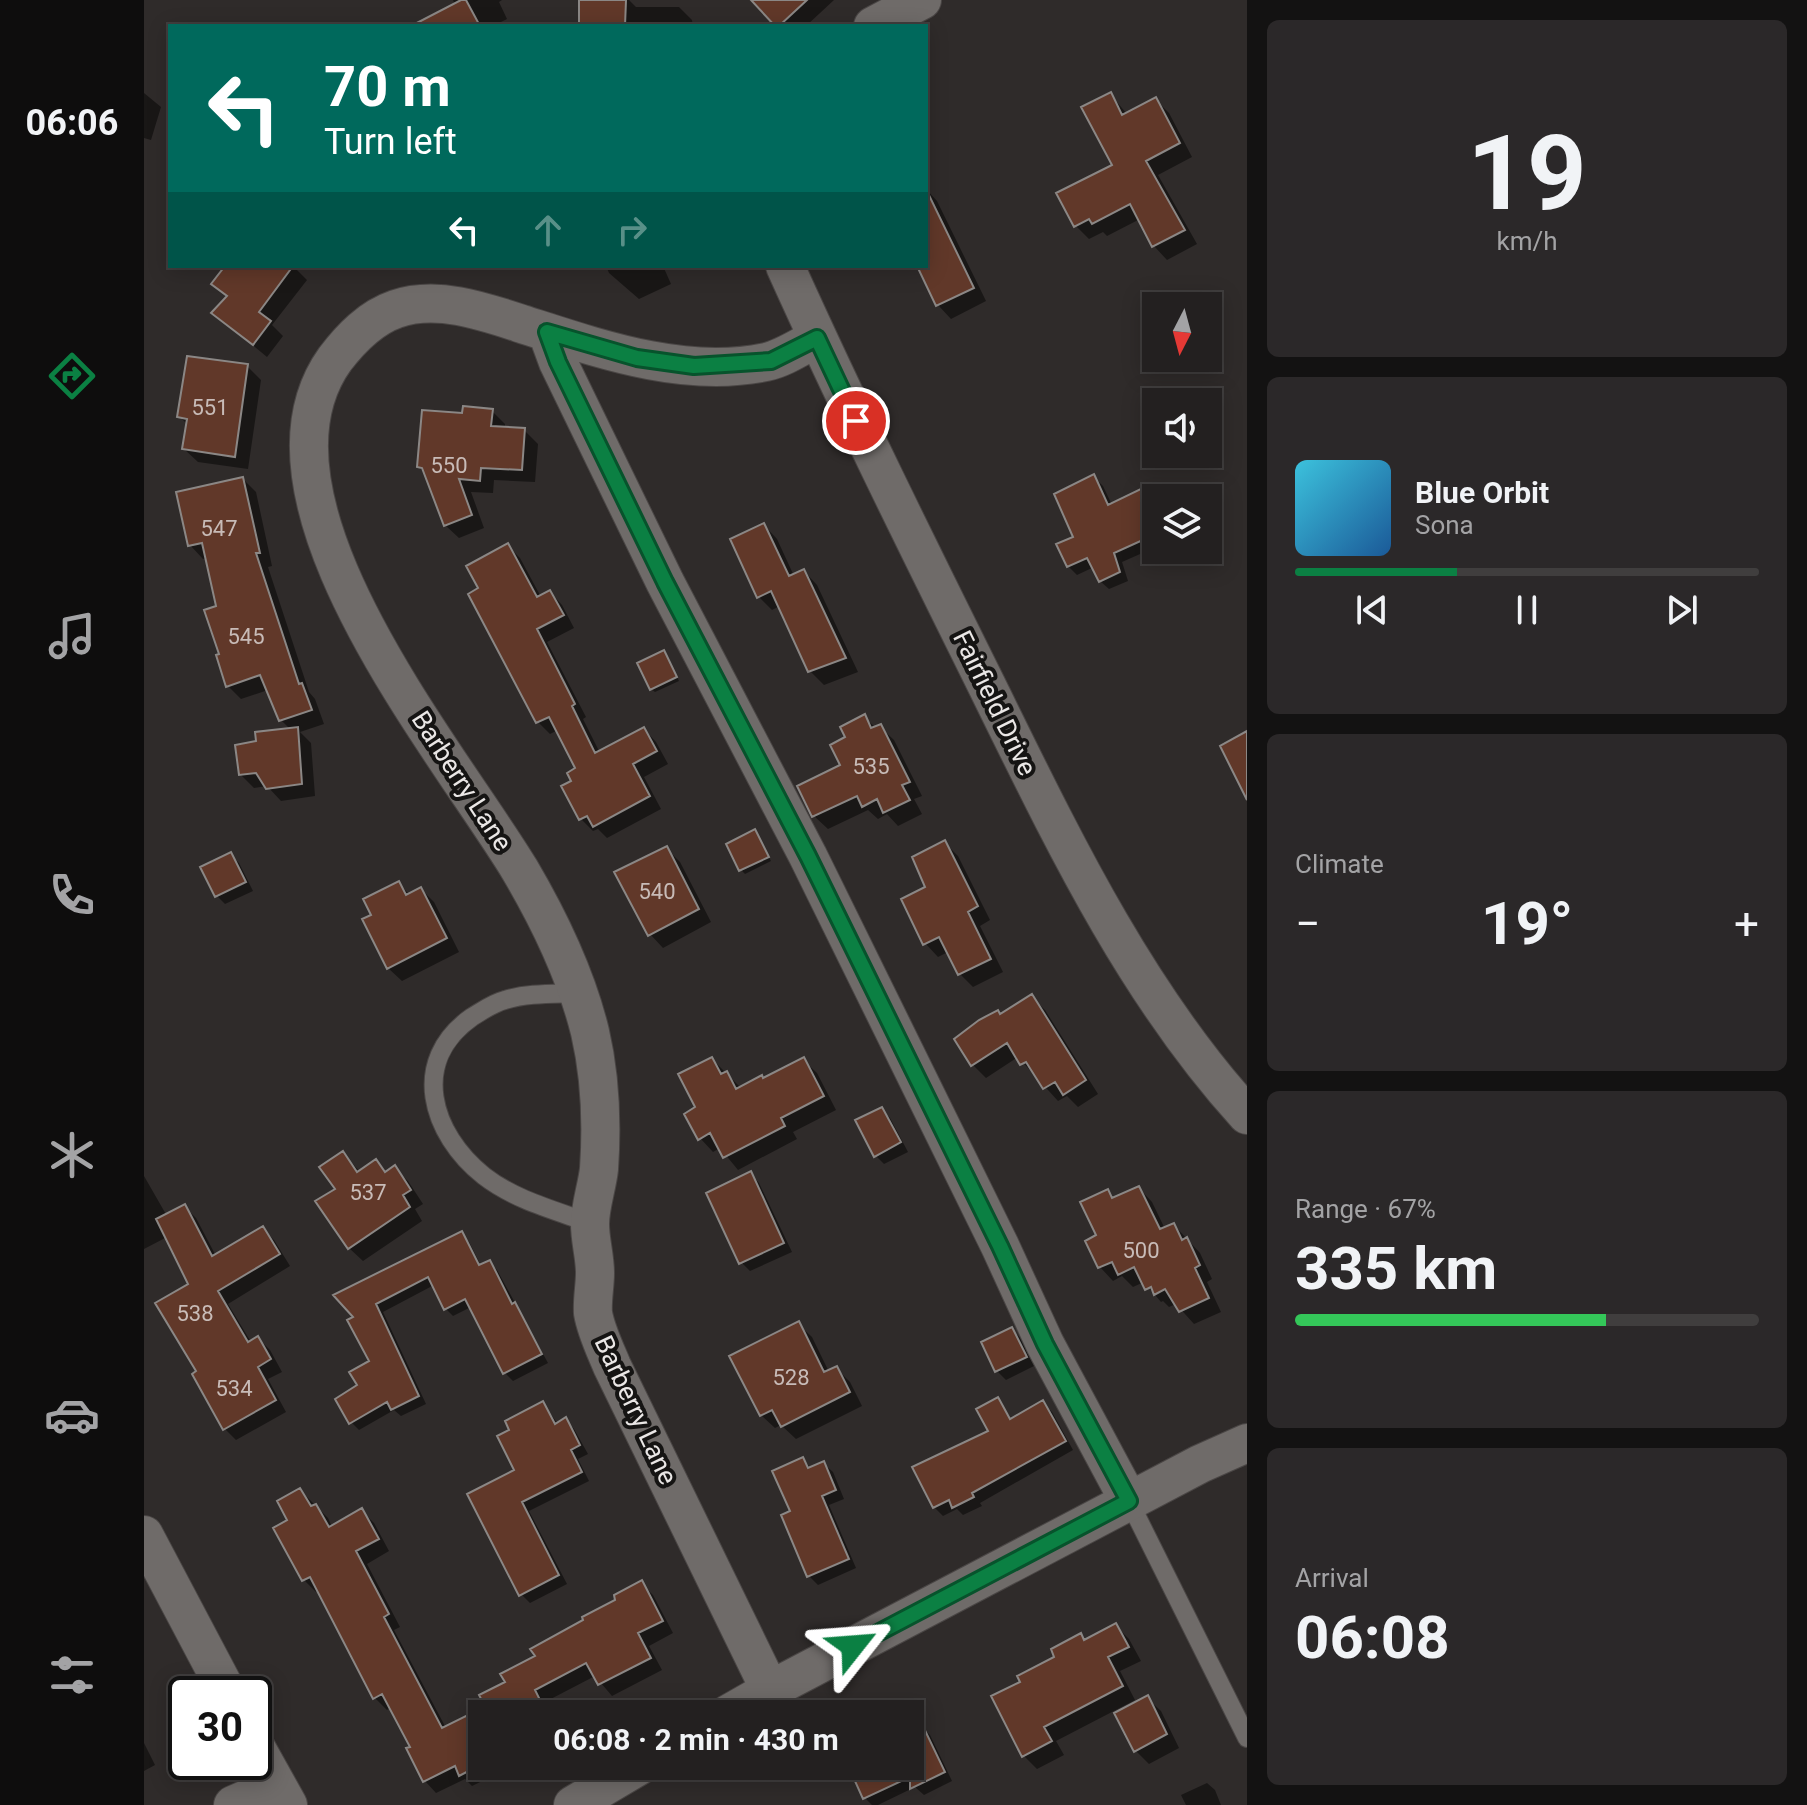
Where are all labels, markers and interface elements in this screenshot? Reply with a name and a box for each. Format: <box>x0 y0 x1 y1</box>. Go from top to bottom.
text: 70 m <box>324 54 451 120</box>
icon: left <box>192 56 296 160</box>
text: 06:06 <box>26 102 118 144</box>
text: 19 <box>1467 113 1587 234</box>
text: Turn left <box>324 121 457 163</box>
icon: left <box>442 208 486 252</box>
icon: ahead <box>526 208 570 252</box>
icon: right <box>610 208 654 252</box>
text: km/h <box>1496 226 1558 256</box>
north arrow <box>1142 292 1222 372</box>
map controls <box>1142 292 1222 564</box>
icon: directions <box>44 348 100 404</box>
pin <box>822 387 890 455</box>
button: sound <box>1142 388 1222 468</box>
house number: 551 <box>191 395 229 420</box>
icon: arrive <box>834 399 878 443</box>
house number: 550 <box>430 453 468 478</box>
text: Blue Orbit <box>1415 475 1549 510</box>
button: layers <box>1142 484 1222 564</box>
text: Sona <box>1415 510 1474 540</box>
house number: 547 <box>200 516 238 541</box>
icon: previous <box>1350 588 1394 632</box>
icon: pause <box>1505 588 1549 632</box>
icon: next <box>1660 588 1704 632</box>
icon: music <box>44 608 100 664</box>
house number: 545 <box>227 624 265 649</box>
street label: Fairfield Drive <box>947 626 1043 780</box>
street label: Barberry Lane <box>406 706 518 856</box>
house number: 535 <box>852 754 890 779</box>
text: Climate <box>1295 849 1384 879</box>
icon: phone <box>44 867 100 923</box>
house number: 540 <box>638 879 676 904</box>
text: 19° <box>1481 888 1573 959</box>
text: − <box>1295 898 1320 950</box>
text: + <box>1734 898 1759 950</box>
icon: climate <box>44 1127 100 1183</box>
house number: 537 <box>349 1180 387 1205</box>
text: Range · 67% <box>1295 1194 1436 1224</box>
text: 335 km <box>1295 1233 1497 1304</box>
house number: 500 <box>1122 1238 1160 1263</box>
house number: 538 <box>176 1301 214 1326</box>
street label: Barberry Lane <box>589 1331 683 1489</box>
house number: 528 <box>772 1365 810 1390</box>
house number: 534 <box>215 1376 253 1401</box>
icon: car <box>44 1387 100 1443</box>
text: Arrival <box>1295 1563 1369 1593</box>
text: 06:08 <box>1295 1602 1450 1673</box>
position arrow <box>811 1604 895 1688</box>
icon: filters <box>44 1647 100 1703</box>
speed limit sign: 30 <box>168 1676 272 1780</box>
text: 06:08 · 2 min · 430 m <box>553 1722 839 1757</box>

